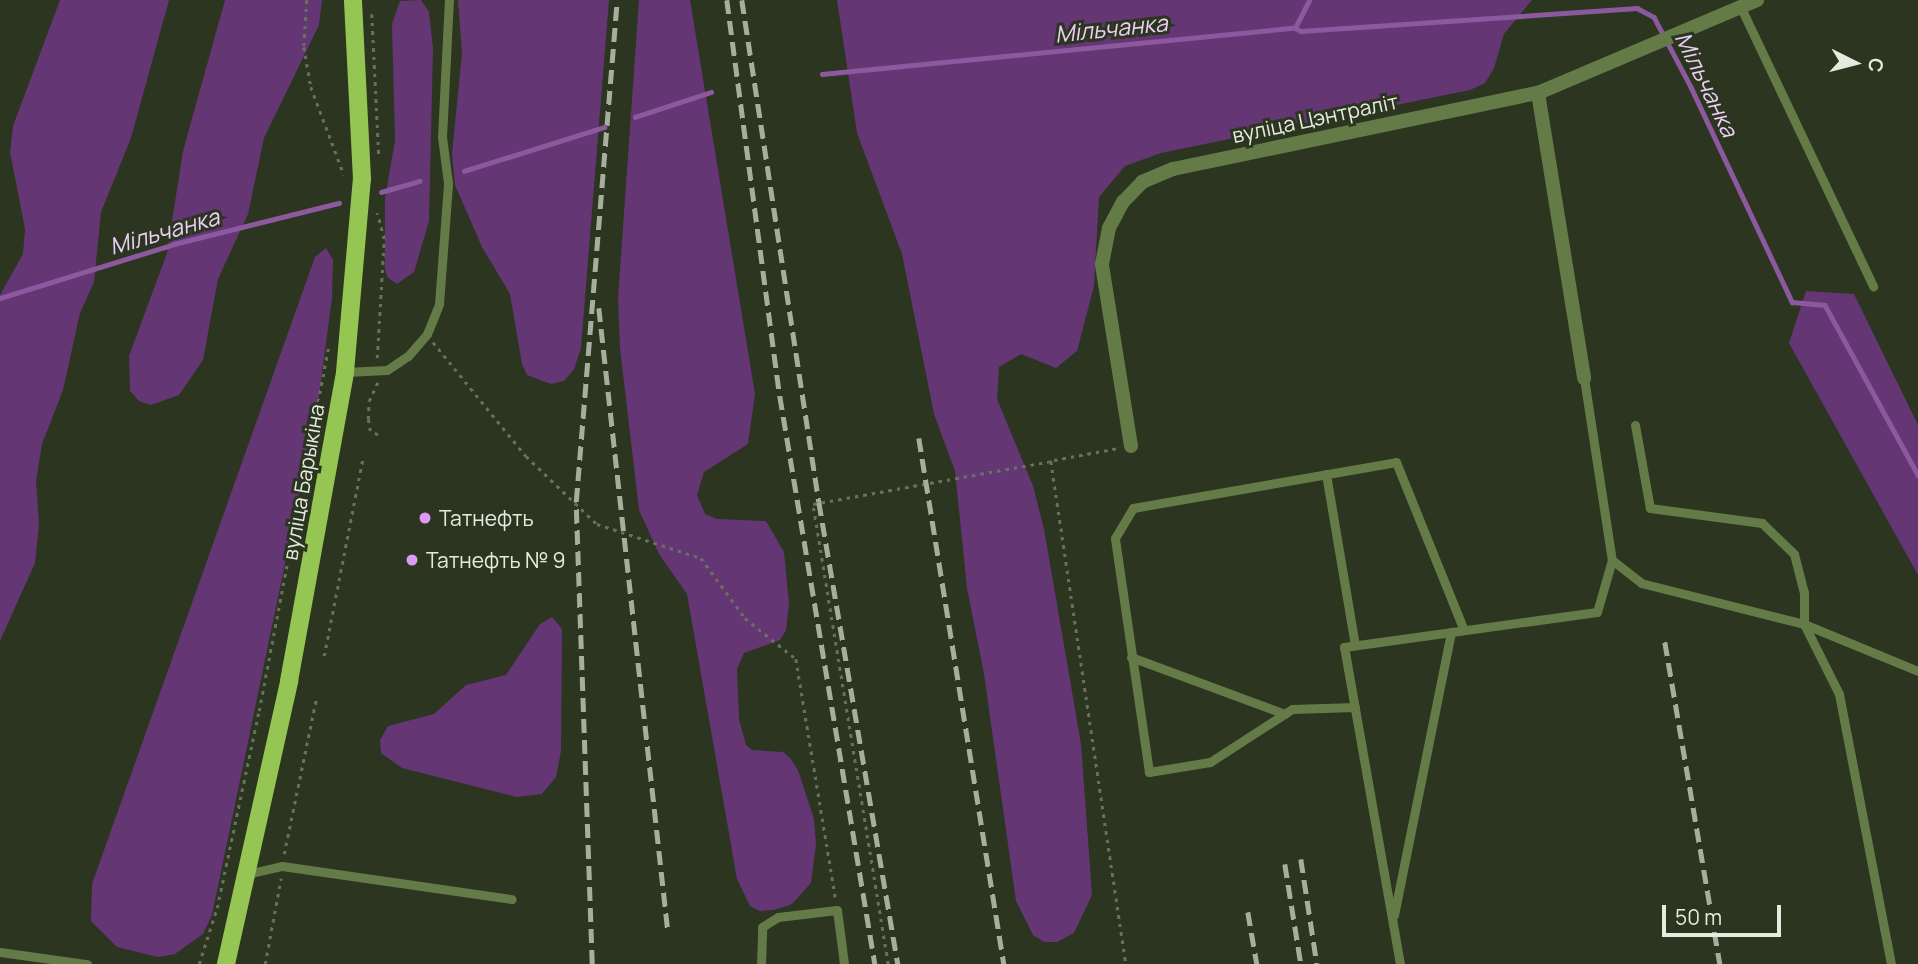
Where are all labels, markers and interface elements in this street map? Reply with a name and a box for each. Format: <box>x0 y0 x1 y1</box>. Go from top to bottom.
water label: Мільчанка <box>1053 8 1169 48</box>
water label: Мільчанка <box>1670 27 1744 141</box>
north arrow <box>1820 28 1890 98</box>
text: С <box>1862 57 1890 74</box>
street label: вуліца Цэнтраліт <box>1230 88 1400 148</box>
water label: Мільчанка <box>106 202 222 260</box>
street label: вуліца Барыкіна <box>277 402 329 562</box>
place label: Татнефть <box>439 505 534 531</box>
marker: Татнефть <box>417 510 433 526</box>
place label: Татнефть № 9 <box>426 547 565 573</box>
marker: Татнефть № 9 <box>404 552 420 568</box>
scale bar <box>1666 890 1785 934</box>
text: 50 m <box>1675 903 1722 931</box>

